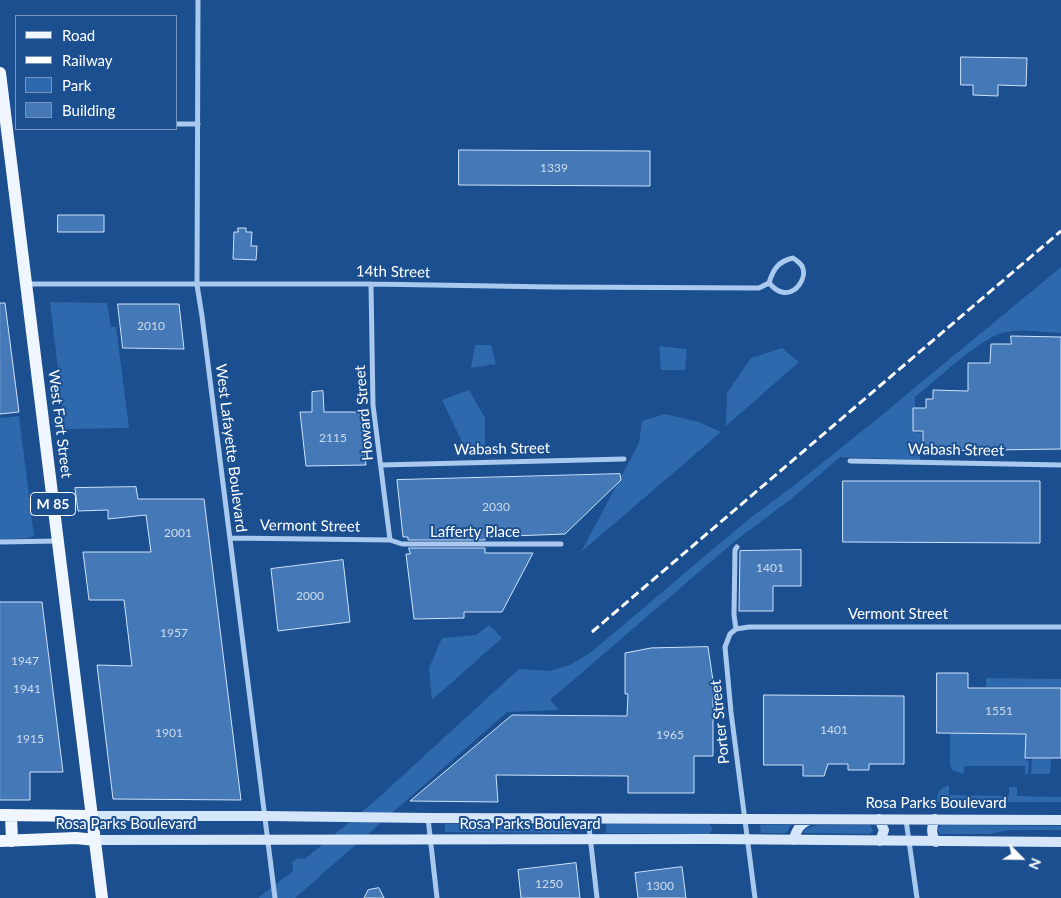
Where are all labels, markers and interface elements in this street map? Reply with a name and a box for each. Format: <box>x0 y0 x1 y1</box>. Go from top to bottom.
legend <box>15 15 178 130</box>
text: Road <box>62 26 95 44</box>
text: Railway <box>62 51 113 69</box>
text: Park <box>62 76 91 94</box>
text: Building <box>62 101 115 119</box>
house number: 1339 <box>540 161 568 175</box>
street label: 14th Street <box>356 262 430 282</box>
house number: 2010 <box>137 319 165 333</box>
street label: West Lafayette Boulevard <box>212 363 250 533</box>
street label: Howard Street <box>351 365 377 461</box>
street label: West Fort Street <box>44 369 76 479</box>
house number: 2115 <box>319 431 347 445</box>
street label: Wabash Street <box>454 439 550 459</box>
street label: Wabash Street <box>908 440 1004 460</box>
road number: M 85 <box>30 492 76 516</box>
house number: 2030 <box>482 500 510 514</box>
street label: Vermont Street <box>260 516 360 536</box>
street label: Lafferty Place <box>430 523 520 541</box>
house number: 2001 <box>164 526 192 540</box>
house number: 1401 <box>756 561 784 575</box>
house number: 2000 <box>296 589 324 603</box>
street label: Vermont Street <box>848 605 948 623</box>
house number: 1957 <box>160 626 188 640</box>
house number: 1947 <box>11 654 39 668</box>
street label: Porter Street <box>707 679 733 765</box>
house number: 1941 <box>13 682 41 696</box>
house number: 1551 <box>985 704 1013 718</box>
house number: 1401 <box>820 723 848 737</box>
house number: 1901 <box>155 726 183 740</box>
house number: 1965 <box>656 728 684 742</box>
house number: 1915 <box>16 732 44 746</box>
street label: Rosa Parks Boulevard <box>865 794 1007 812</box>
street label: Rosa Parks Boulevard <box>55 815 197 833</box>
street label: Rosa Parks Boulevard <box>459 815 601 833</box>
north arrow <box>996 833 1046 883</box>
text: N <box>1025 856 1045 872</box>
house number: 1250 <box>535 877 563 891</box>
house number: 1300 <box>646 879 674 893</box>

